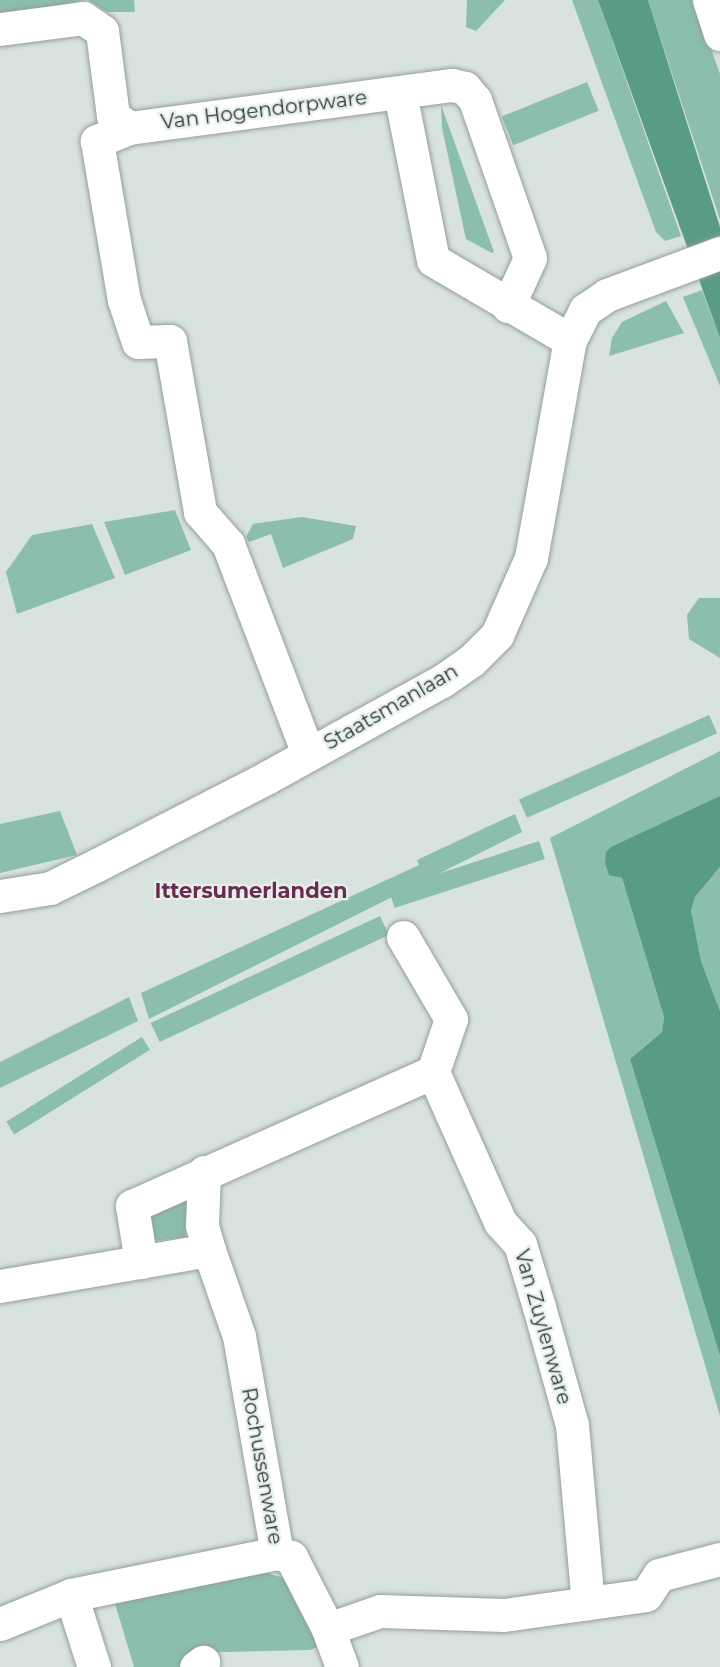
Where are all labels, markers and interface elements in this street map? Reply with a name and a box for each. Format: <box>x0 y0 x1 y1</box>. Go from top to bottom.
street label: Van Hogendorpware <box>160 85 368 135</box>
street label: Staatsmanlaan <box>320 659 462 755</box>
district label: Ittersumerlanden <box>155 878 347 904</box>
street label: Van Zuylenware <box>509 1247 577 1407</box>
street label: Rochussenware <box>236 1386 288 1546</box>

